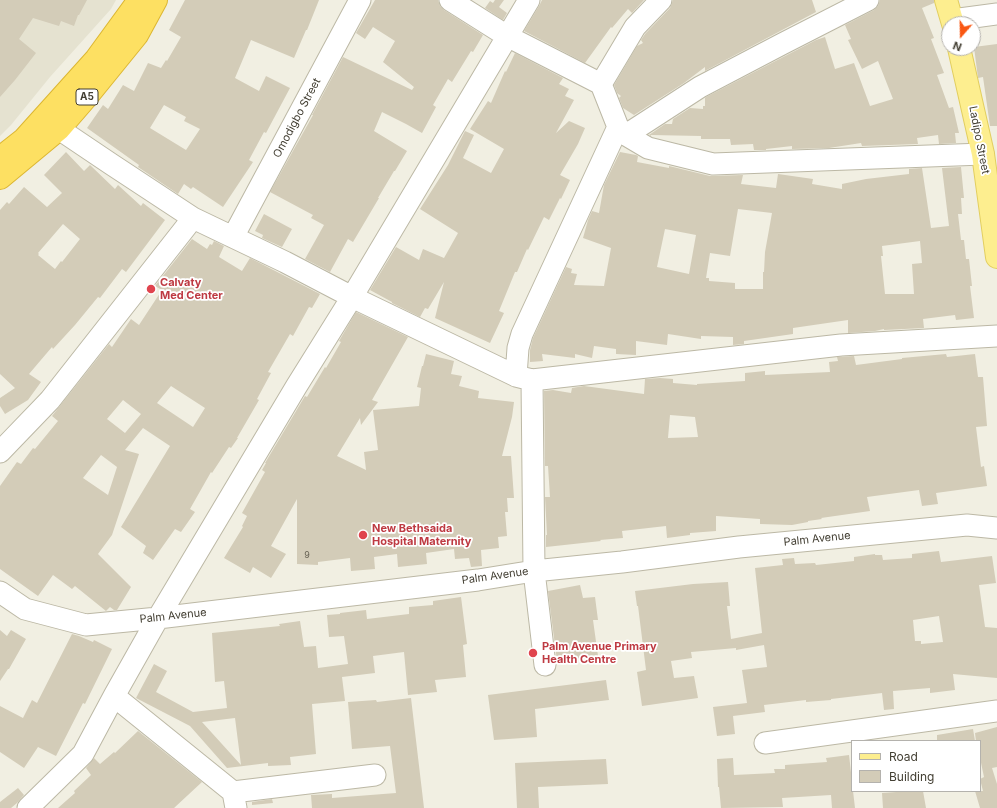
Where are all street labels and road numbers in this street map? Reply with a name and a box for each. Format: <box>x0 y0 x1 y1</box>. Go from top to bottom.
street label: Omodigbo Street <box>270 76 324 160</box>
road number: A5 <box>76 89 98 105</box>
street label: Ladipo Street <box>966 105 992 175</box>
street label: Palm Avenue <box>783 529 851 549</box>
street label: Palm Avenue <box>461 565 529 587</box>
street label: Palm Avenue <box>139 606 207 626</box>

